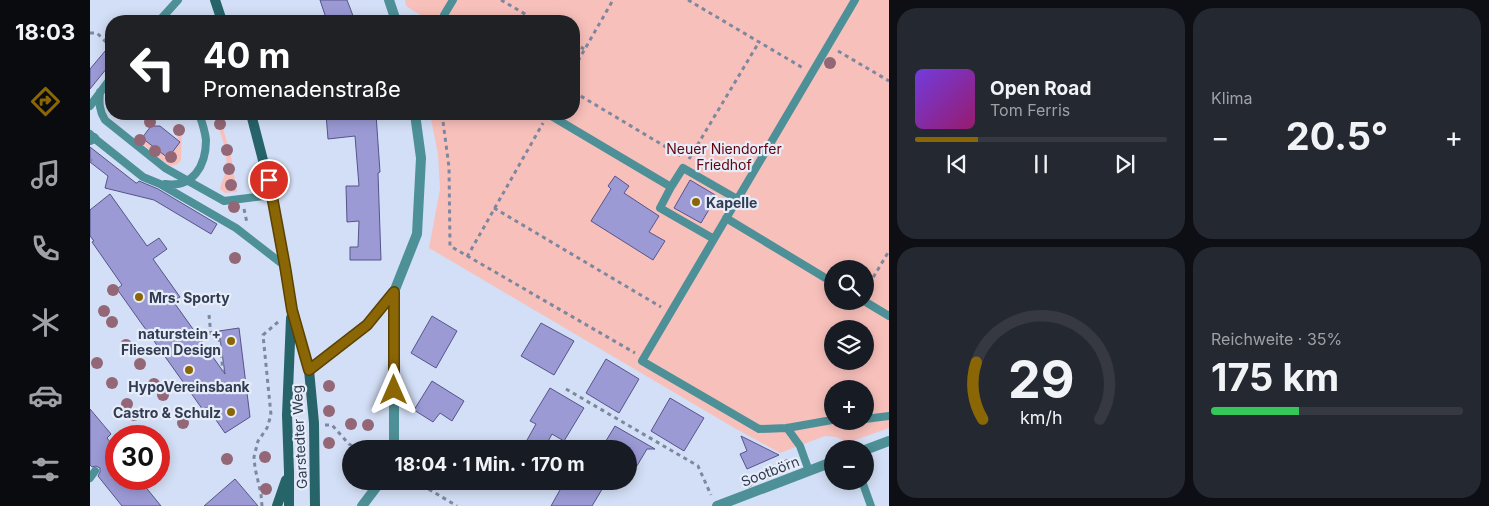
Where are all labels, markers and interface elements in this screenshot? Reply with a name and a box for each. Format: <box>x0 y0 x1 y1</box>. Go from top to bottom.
text: 18:03 <box>15 19 75 45</box>
text: 40 m <box>203 34 291 76</box>
icon: left <box>120 35 185 100</box>
text: Promenadenstraße <box>203 76 401 102</box>
text: Open Road <box>990 77 1091 100</box>
icon: directions <box>28 84 63 119</box>
text: Klima <box>1211 88 1253 108</box>
text: Tom Ferris <box>990 100 1070 120</box>
text: 20.5° <box>1286 113 1388 159</box>
text: − <box>1211 120 1230 154</box>
text: + <box>1444 120 1463 154</box>
park label: Neuer Niendorfer Friedhof <box>666 140 782 173</box>
icon: previous <box>943 150 971 178</box>
icon: pause <box>1027 150 1055 178</box>
icon: next <box>1111 150 1139 178</box>
icon: music <box>28 157 63 192</box>
pin <box>248 159 290 201</box>
icon: arrive <box>255 166 283 194</box>
place label: Kapelle <box>706 194 757 211</box>
marker: Kapelle <box>690 196 702 208</box>
icon: phone <box>28 231 63 266</box>
map controls <box>824 260 874 490</box>
button: search <box>824 260 874 310</box>
place label: Mrs. Sporty <box>149 289 230 306</box>
marker: Mrs. Sporty <box>133 291 145 303</box>
icon: climate <box>28 305 63 340</box>
button: layers <box>824 320 874 370</box>
place label: naturstein + Fliesen Design <box>121 325 221 358</box>
text: Reichweite · 35% <box>1211 329 1342 349</box>
marker: naturstein + Fliesen Design <box>225 335 237 347</box>
text: 29 <box>1008 348 1074 411</box>
text: 175 km <box>1211 354 1339 400</box>
position arrow <box>367 363 419 415</box>
marker: HypoVereinsbank <box>183 364 195 376</box>
icon: car <box>28 378 63 413</box>
place label: HypoVereinsbank <box>128 378 251 395</box>
button: + <box>824 380 874 430</box>
street label: Garstedter Weg <box>288 385 310 489</box>
place label: Castro & Schulz <box>113 404 221 421</box>
marker: Castro & Schulz <box>225 406 237 418</box>
text: km/h <box>1020 407 1062 428</box>
speed limit sign: 30 <box>105 425 170 490</box>
button: − <box>824 440 874 490</box>
icon: filters <box>28 452 63 487</box>
street label: Sootbörn <box>738 452 802 490</box>
text: 18:04 · 1 Min. · 170 m <box>395 453 584 476</box>

